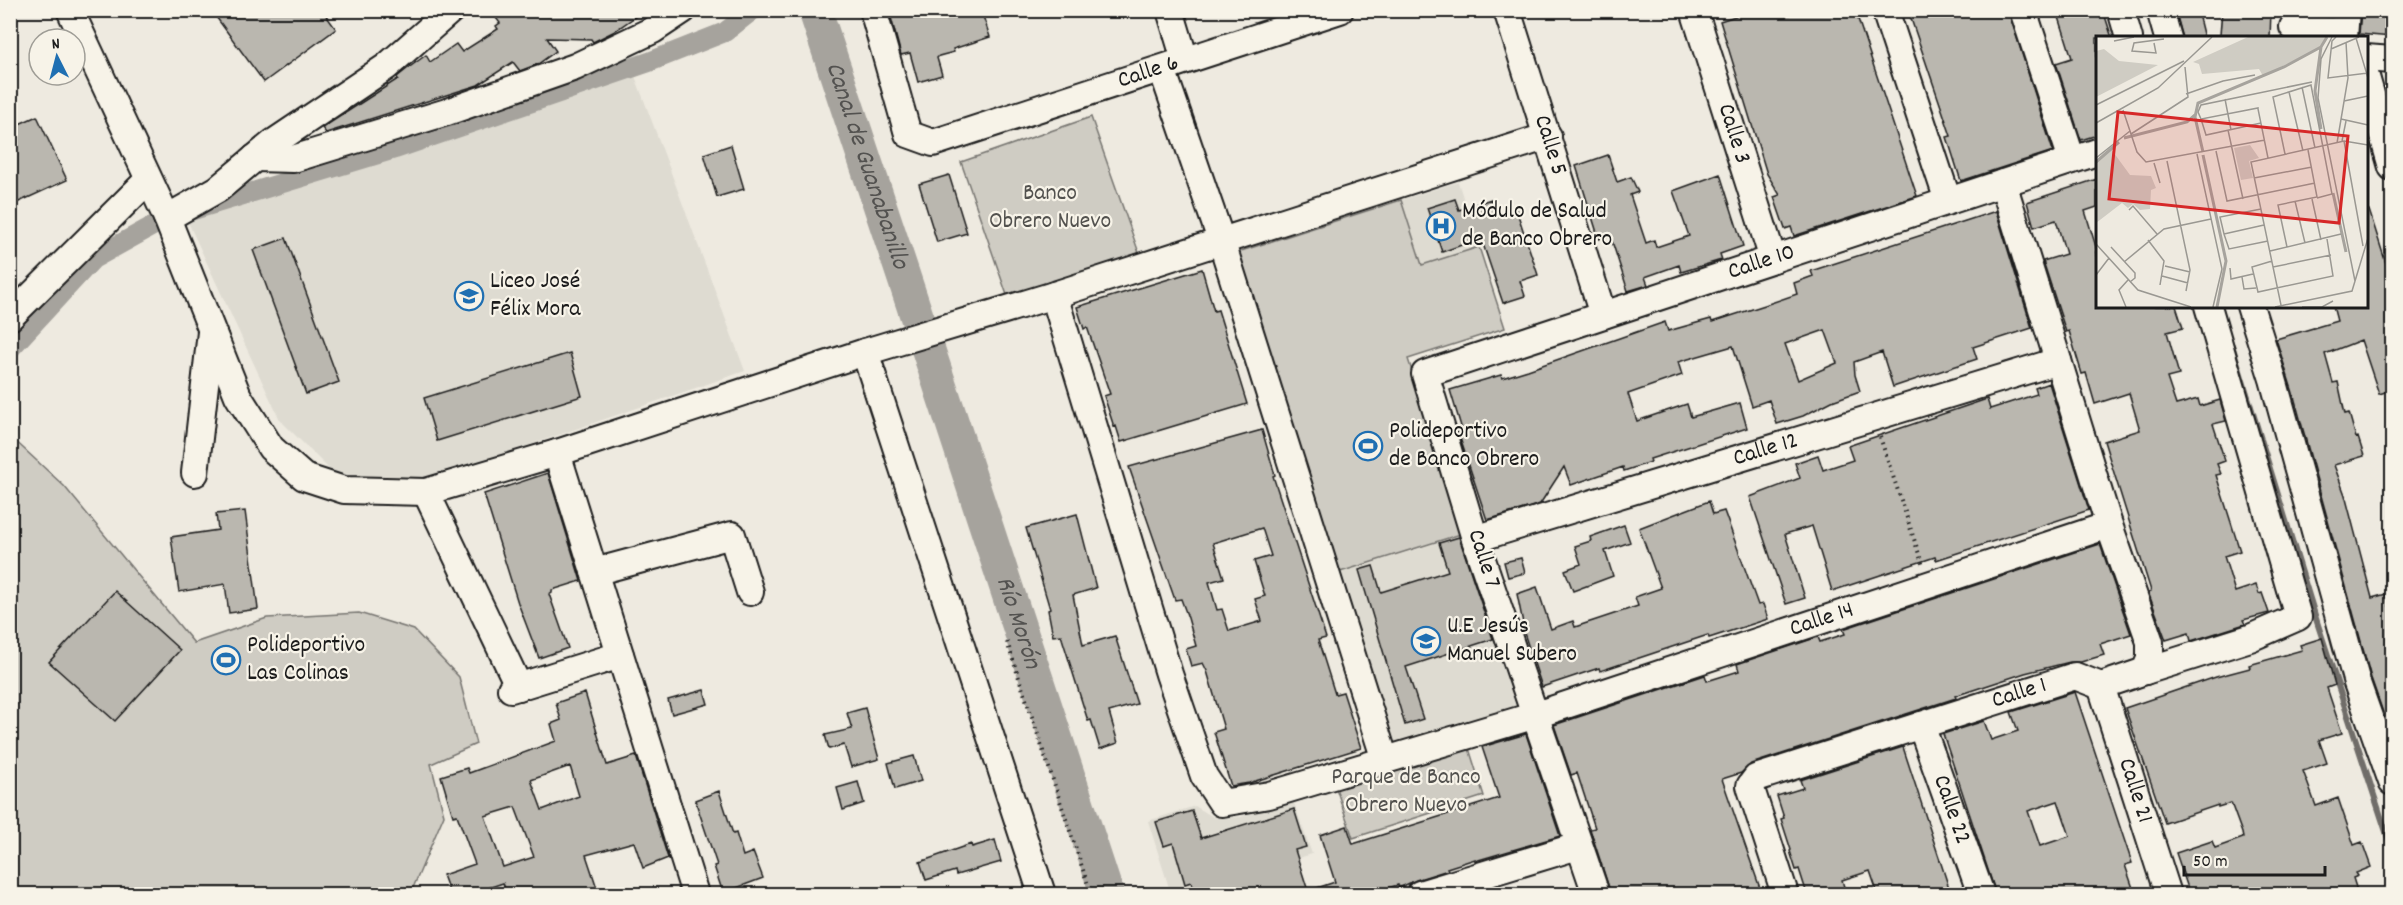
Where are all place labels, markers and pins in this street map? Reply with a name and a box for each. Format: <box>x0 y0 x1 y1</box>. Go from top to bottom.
place label: Módulo de Salud de Banco Obrero <box>1462 195 1612 257</box>
hospital icon: Módulo de Salud de Banco Obrero <box>1425 210 1457 242</box>
place label: Liceo José Félix Mora <box>490 265 581 327</box>
school or university icon: Liceo José Félix Mora <box>453 280 485 312</box>
place label: Polideportivo de Banco Obrero <box>1389 415 1539 477</box>
sports icon: Polideportivo de Banco Obrero <box>1352 430 1384 462</box>
place label: U.E Jesús Manuel Subero <box>1447 610 1577 672</box>
school or university icon: U.E Jesús Manuel Subero <box>1410 625 1442 657</box>
place label: Polideportivo Las Colinas <box>247 629 365 691</box>
sports icon: Polideportivo Las Colinas <box>210 644 242 676</box>

